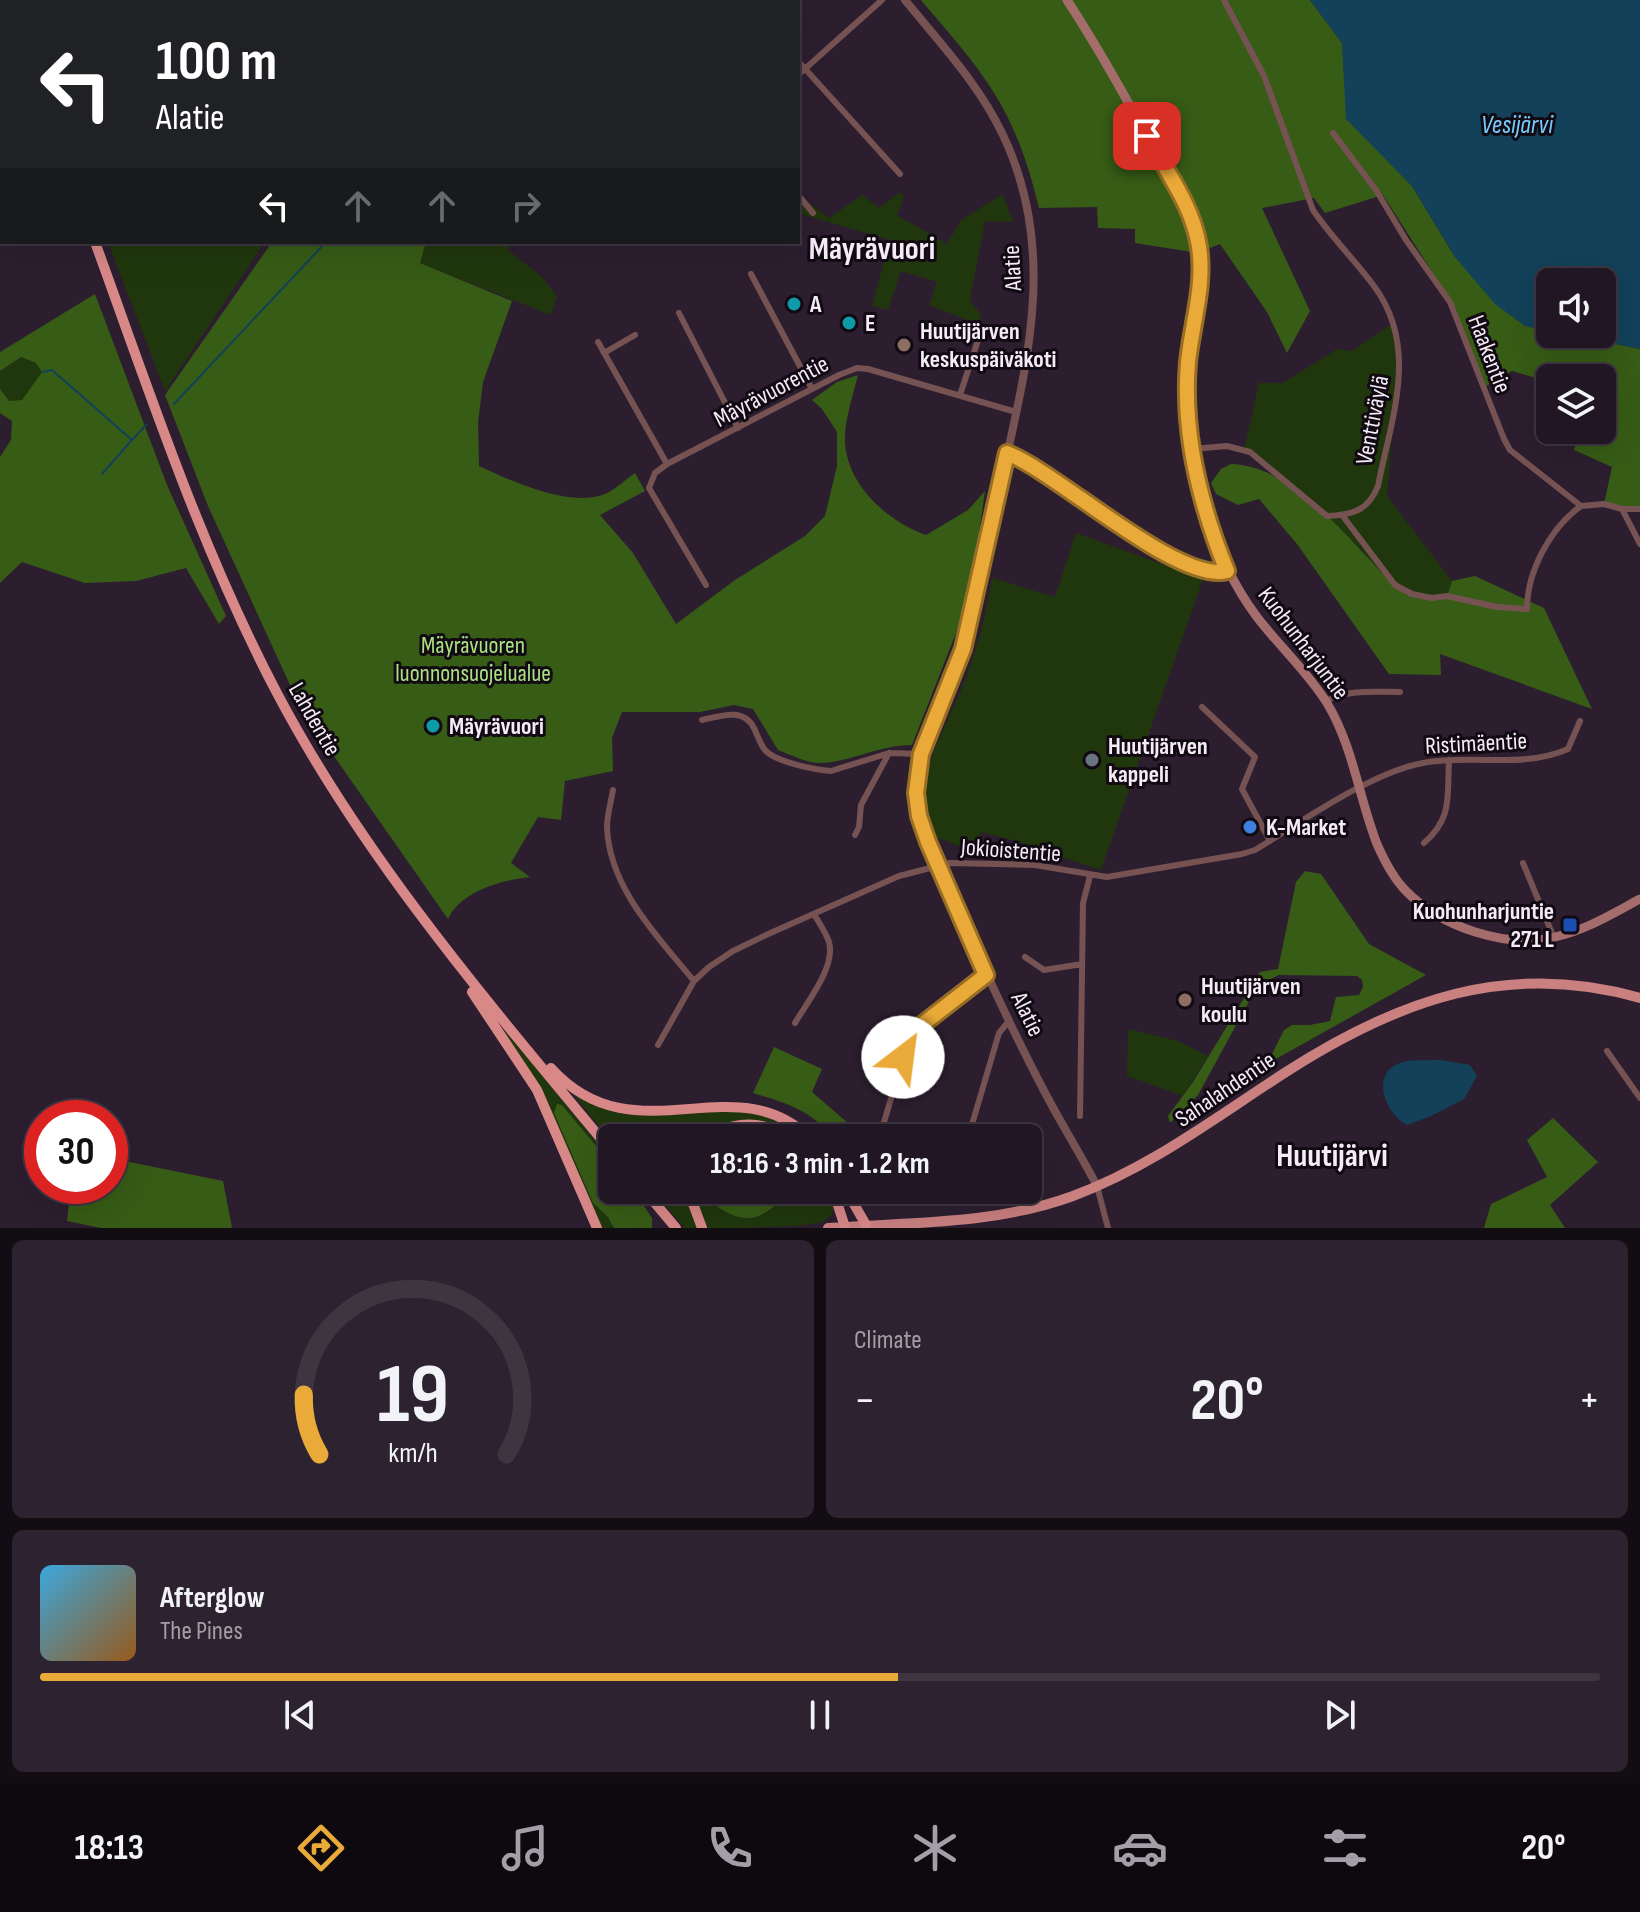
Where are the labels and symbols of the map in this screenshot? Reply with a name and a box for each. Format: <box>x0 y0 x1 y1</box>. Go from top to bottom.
pin <box>1113 102 1181 170</box>
water label: Vesijärvi <box>1481 110 1554 141</box>
district label: Mäyrävuori <box>809 230 935 269</box>
street label: Alatie <box>997 244 1028 293</box>
place label: A <box>809 290 822 319</box>
marker: A <box>785 295 803 313</box>
place label: E <box>865 309 875 338</box>
street label: Haakentie <box>1461 311 1518 397</box>
marker: E <box>840 314 858 332</box>
place label: Huutijärven keskuspäiväkoti <box>920 317 1057 374</box>
marker: Huutijärven keskuspäiväkoti <box>895 336 913 354</box>
street label: Mäyrävuorentie <box>709 349 833 434</box>
street label: Venttiväylä <box>1350 373 1395 467</box>
street label: Kuohunharjuntie <box>1252 581 1355 705</box>
park label: Mäyrävuoren luonnonsuojelualue <box>395 631 551 688</box>
street label: Lahdentie <box>282 677 347 761</box>
place label: Mäyrävuori <box>449 712 544 741</box>
marker: Mäyrävuori <box>424 717 442 735</box>
street label: Ristimäentie <box>1424 726 1528 761</box>
place label: Huutijärven kappeli <box>1108 732 1208 789</box>
marker: Huutijärven kappeli <box>1083 751 1101 769</box>
place label: K-Market <box>1266 813 1346 842</box>
marker: K-Market <box>1241 818 1259 836</box>
street label: Jokioistentie <box>959 832 1062 868</box>
place label: Kuohunharjuntie 271 L <box>1413 897 1555 954</box>
marker: Kuohunharjuntie 271 L <box>1561 916 1579 934</box>
place label: Huutijärven koulu <box>1201 972 1301 1029</box>
street label: Alatie <box>1004 986 1051 1041</box>
marker: Huutijärven koulu <box>1176 991 1194 1009</box>
position arrow <box>861 1015 945 1099</box>
street label: Sahalahdentie <box>1170 1045 1281 1133</box>
speed limit sign: 30 <box>24 1100 128 1204</box>
district label: Huutijärvi <box>1276 1137 1388 1176</box>

